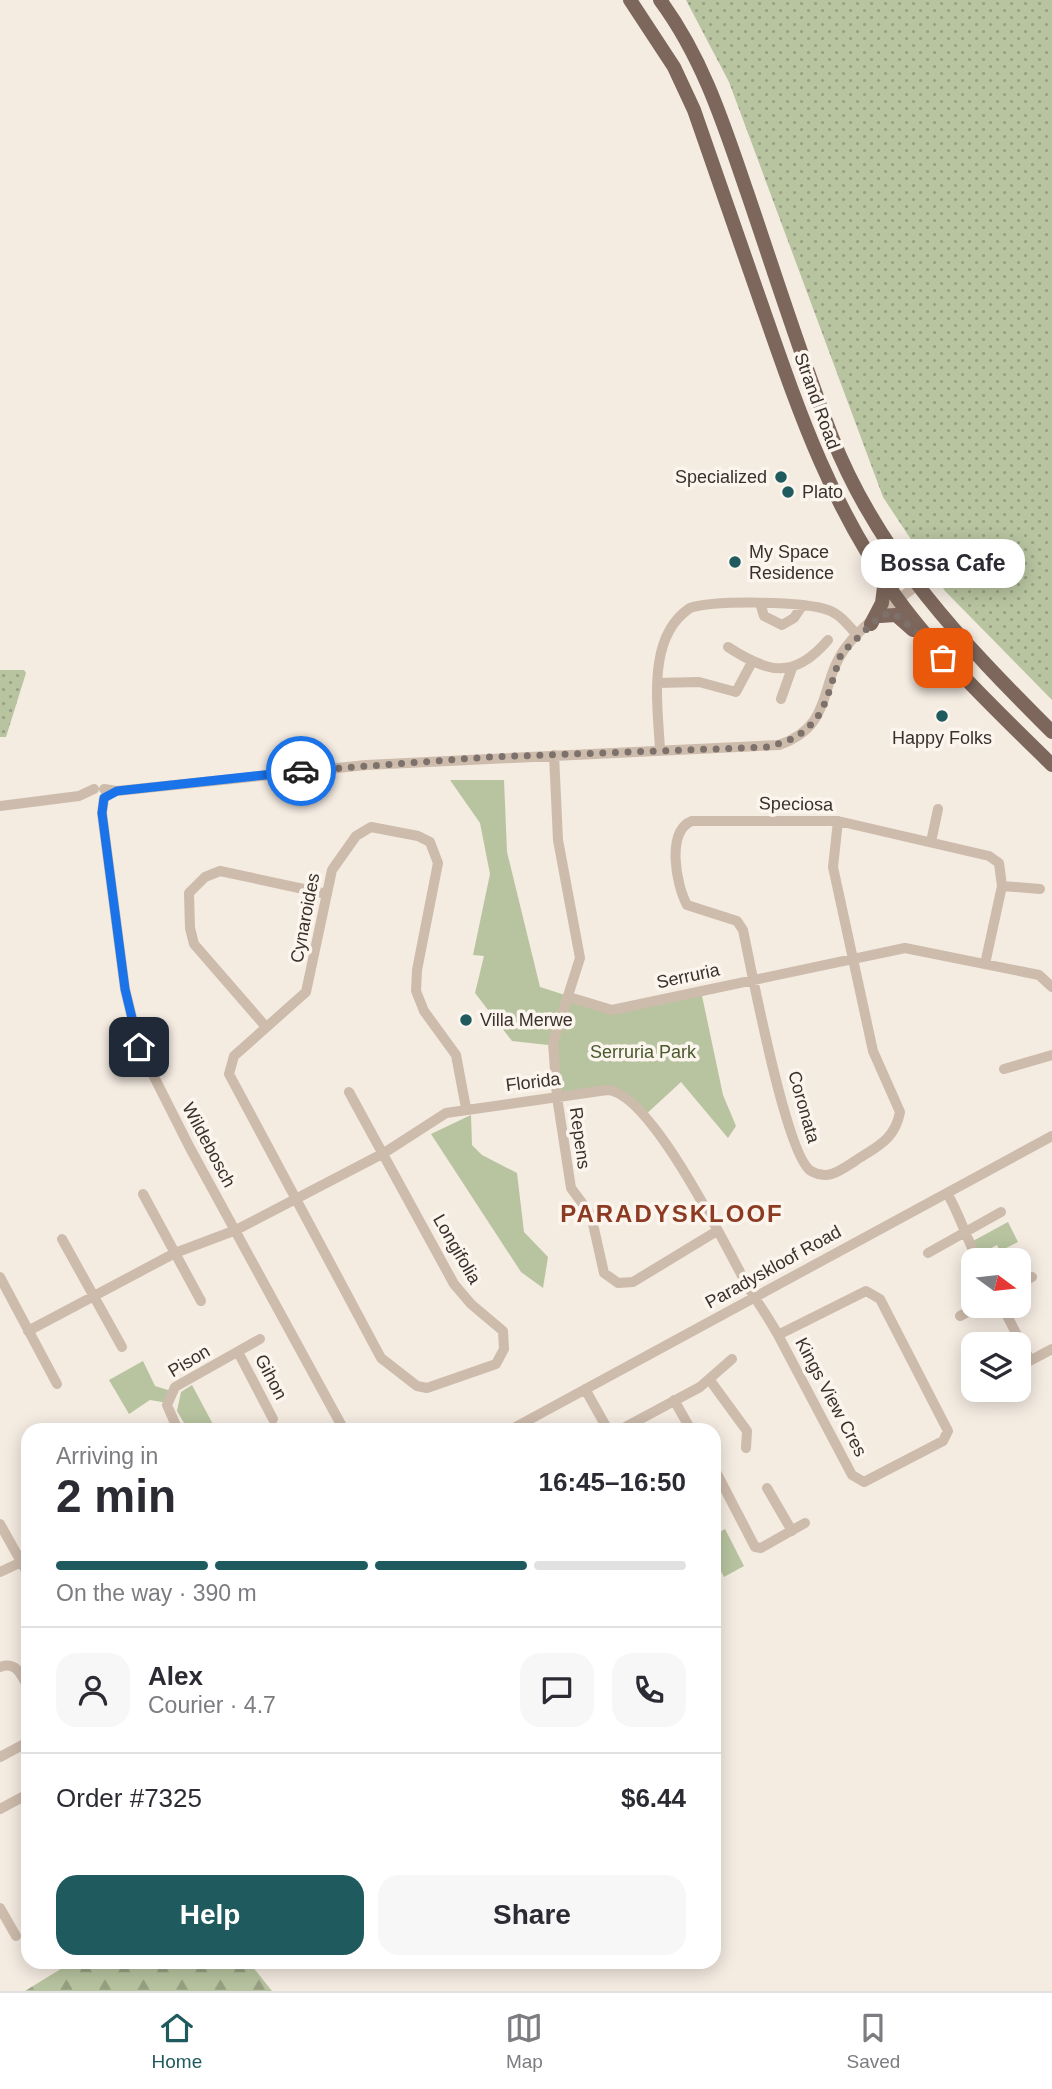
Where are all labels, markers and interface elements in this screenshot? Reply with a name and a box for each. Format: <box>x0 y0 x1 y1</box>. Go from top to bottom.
street label: Strand Road <box>790 350 844 452</box>
place label: Specialized <box>675 467 767 487</box>
marker: Specialized <box>773 469 789 485</box>
place label: Plato <box>802 482 843 502</box>
marker: Plato <box>780 484 796 500</box>
callout: Bossa Cafe <box>861 539 1025 588</box>
place label: My Space Residence <box>749 542 834 583</box>
text: Bossa Cafe <box>880 550 1006 576</box>
marker: My Space Residence <box>727 554 743 570</box>
pin <box>913 628 973 688</box>
icon: bag <box>924 639 962 677</box>
marker: Happy Folks <box>934 708 950 724</box>
place label: Happy Folks <box>892 728 992 748</box>
courier <box>266 736 336 806</box>
icon: car <box>282 752 320 790</box>
street label: Speciosa <box>759 793 834 815</box>
street label: Cynaroides <box>286 871 324 965</box>
street label: Serruria <box>655 959 722 992</box>
place label: Villa Merwe <box>480 1010 573 1030</box>
marker: Villa Merwe <box>458 1012 474 1028</box>
pin <box>109 1017 169 1077</box>
icon: home <box>120 1028 158 1066</box>
park label: Serruria Park <box>590 1042 697 1062</box>
street label: Florida <box>504 1069 562 1095</box>
street label: Coronata <box>784 1069 824 1146</box>
street label: Wildebosch <box>178 1099 240 1191</box>
street label: Repens <box>566 1106 594 1170</box>
district label: PARADYSKLOOF <box>560 1200 784 1227</box>
street label: Longifolia <box>429 1211 485 1288</box>
street label: Paradyskloof Road <box>702 1221 844 1313</box>
north arrow <box>961 1248 1031 1318</box>
map controls <box>961 1248 1031 1402</box>
button: layers <box>961 1332 1031 1402</box>
street label: Kings View Cres <box>791 1334 871 1460</box>
street label: Pison <box>165 1341 213 1381</box>
street label: Gihon <box>251 1351 291 1403</box>
text: Arriving in <box>56 1443 158 1469</box>
text: 16:45–16:50 <box>539 1467 686 1497</box>
text: 2 min <box>56 1470 176 1522</box>
text: On the way · 390 m <box>56 1580 257 1606</box>
button: person <box>56 1653 130 1727</box>
button: chat <box>520 1653 594 1727</box>
button: phone <box>612 1653 686 1727</box>
text: Alex <box>148 1661 203 1691</box>
text: Courier · 4.7 <box>148 1692 276 1718</box>
text: Order #7325 <box>56 1783 202 1813</box>
text: $6.44 <box>621 1783 686 1813</box>
button: Help <box>56 1875 364 1955</box>
button: Share <box>378 1875 686 1955</box>
tab: Home <box>152 2009 202 2073</box>
tab: Map <box>505 2009 543 2073</box>
tab: Saved <box>847 2009 900 2073</box>

